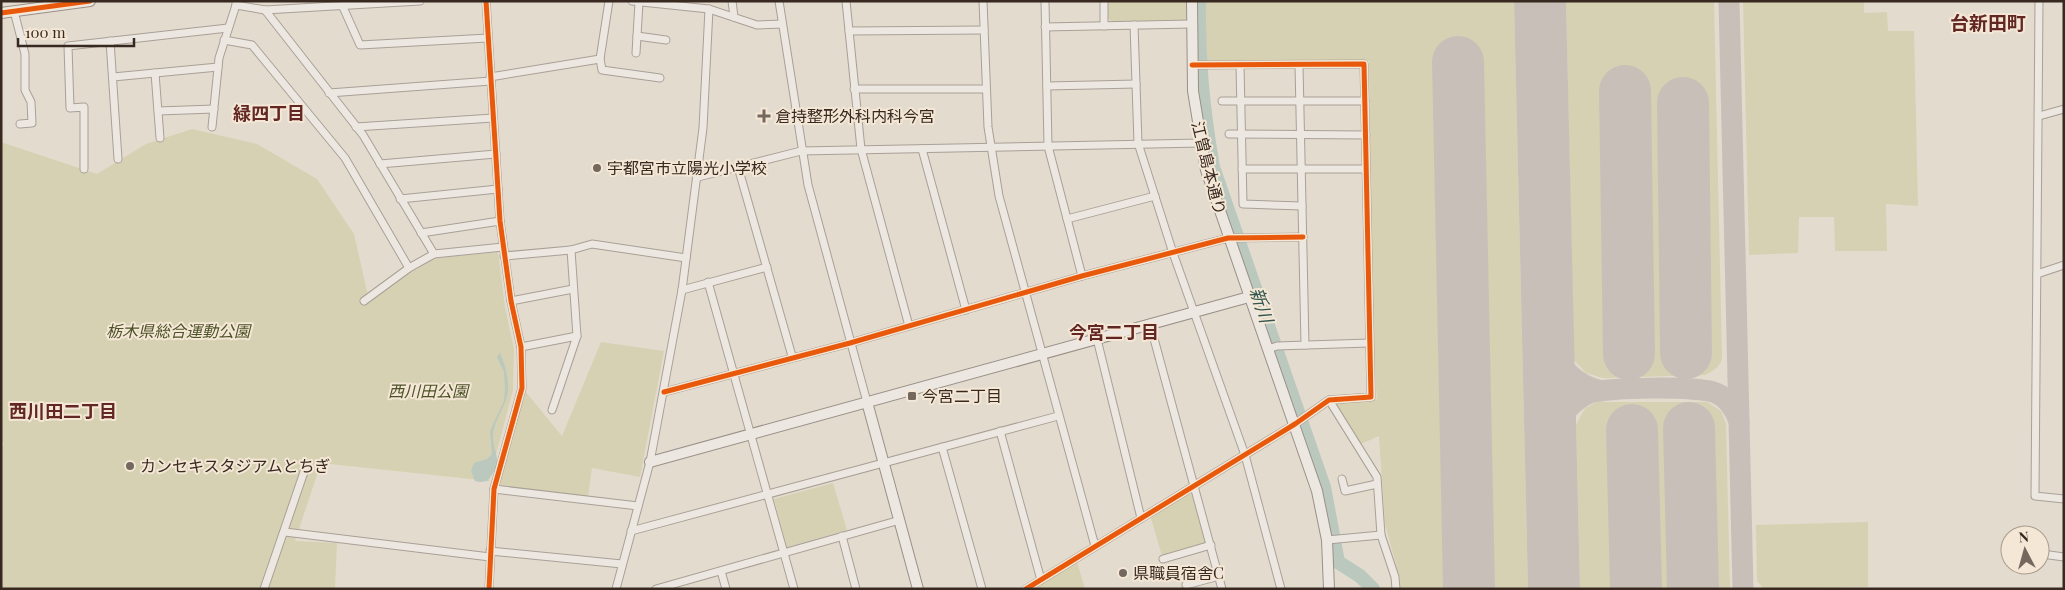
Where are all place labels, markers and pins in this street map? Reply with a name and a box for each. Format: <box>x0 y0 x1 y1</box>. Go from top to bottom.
place label: 倉持整形外科内科今宮 <box>775 105 935 126</box>
marker: 倉持整形外科内科今宮 <box>757 109 771 123</box>
place label: 宇都宮市立陽光小学校 <box>607 157 767 178</box>
marker: 宇都宮市立陽光小学校 <box>591 162 603 174</box>
place label: 今宮二丁目 <box>922 385 1002 406</box>
marker: 今宮二丁目 <box>906 390 918 402</box>
place label: カンセキスタジアムとちぎ <box>140 455 330 476</box>
marker: カンセキスタジアムとちぎ <box>124 460 136 472</box>
place label: 県職員宿舎C <box>1133 562 1224 583</box>
marker: 県職員宿舎C <box>1117 567 1129 579</box>

